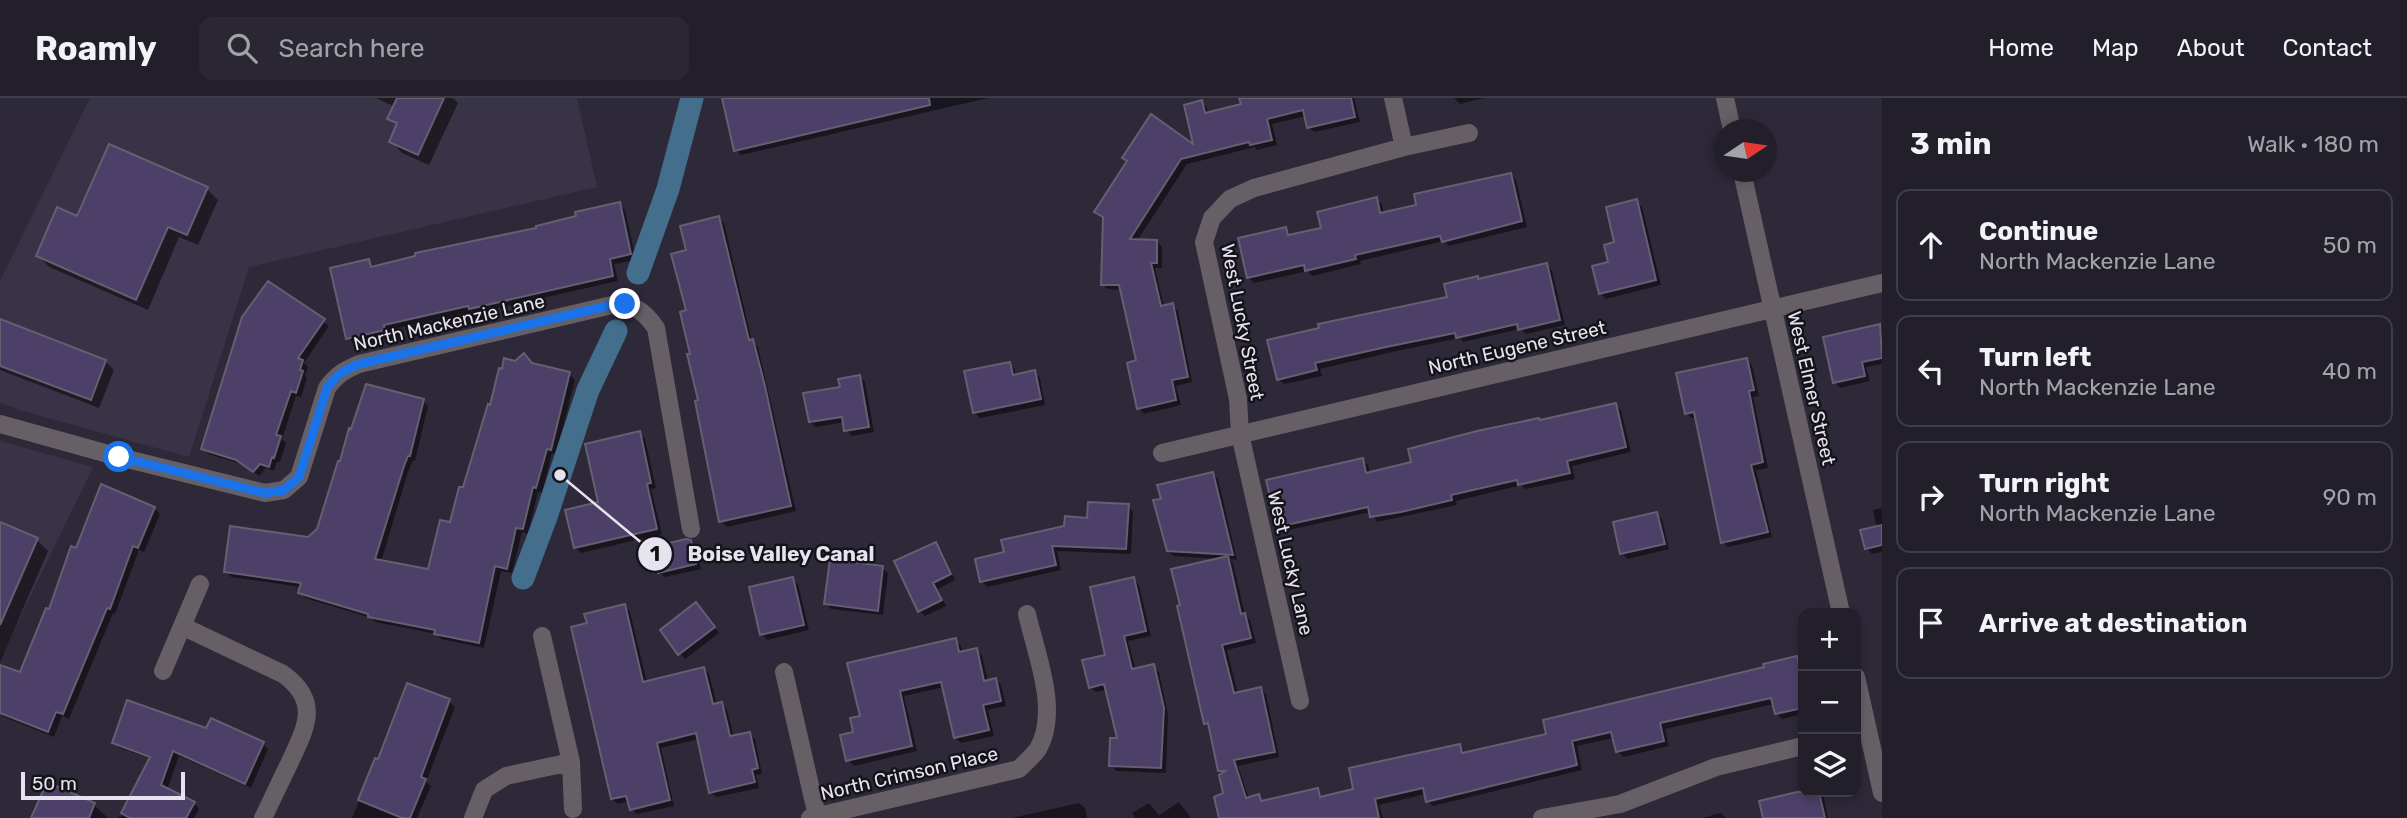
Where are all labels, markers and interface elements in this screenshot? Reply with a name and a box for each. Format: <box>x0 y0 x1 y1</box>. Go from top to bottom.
search box <box>199 17 689 80</box>
text: Roamly <box>35 29 157 68</box>
icon: search <box>223 29 261 67</box>
text: Search here <box>279 33 424 64</box>
text: Home <box>1988 34 2054 62</box>
text: Map <box>2092 34 2139 62</box>
text: About <box>2177 34 2245 62</box>
text: Contact <box>2283 34 2372 62</box>
north arrow <box>1714 119 1777 182</box>
text: 3 min <box>1910 126 1992 162</box>
text: Walk · 180 m <box>2247 130 2379 158</box>
text: Continue <box>1979 216 2098 247</box>
icon: ahead <box>1912 226 1950 264</box>
text: 50 m <box>2323 231 2377 259</box>
street label: West Lucky Street <box>1216 242 1269 403</box>
text: North Mackenzie Lane <box>1979 247 2216 275</box>
route end <box>609 288 640 319</box>
street label: North Mackenzie Lane <box>351 289 547 356</box>
street label: West Elmer Street <box>1783 309 1841 468</box>
street label: North Eugene Street <box>1426 316 1609 379</box>
text: Turn left <box>1979 342 2091 373</box>
icon: left <box>1912 352 1950 390</box>
text: 40 m <box>2322 357 2377 385</box>
text: North Mackenzie Lane <box>1979 373 2216 401</box>
route start <box>103 441 134 472</box>
text: Turn right <box>1979 468 2109 499</box>
icon: right <box>1912 478 1950 516</box>
text: 90 m <box>2323 483 2377 511</box>
street label: West Lucky Lane <box>1263 489 1318 637</box>
text: North Mackenzie Lane <box>1979 499 2216 527</box>
callout: Boise Valley Canal <box>638 533 889 575</box>
text: 1 <box>650 541 660 566</box>
text: Boise Valley Canal <box>688 541 874 566</box>
icon: arrive <box>1912 604 1950 642</box>
map controls <box>1798 608 1861 797</box>
button: + <box>1798 608 1861 671</box>
text: Arrive at destination <box>1979 608 2247 639</box>
button: − <box>1798 671 1861 734</box>
button: layers <box>1798 734 1861 797</box>
street label: North Crimson Place <box>818 742 1000 805</box>
scale bar <box>21 769 186 801</box>
text: 50 m <box>32 772 77 795</box>

